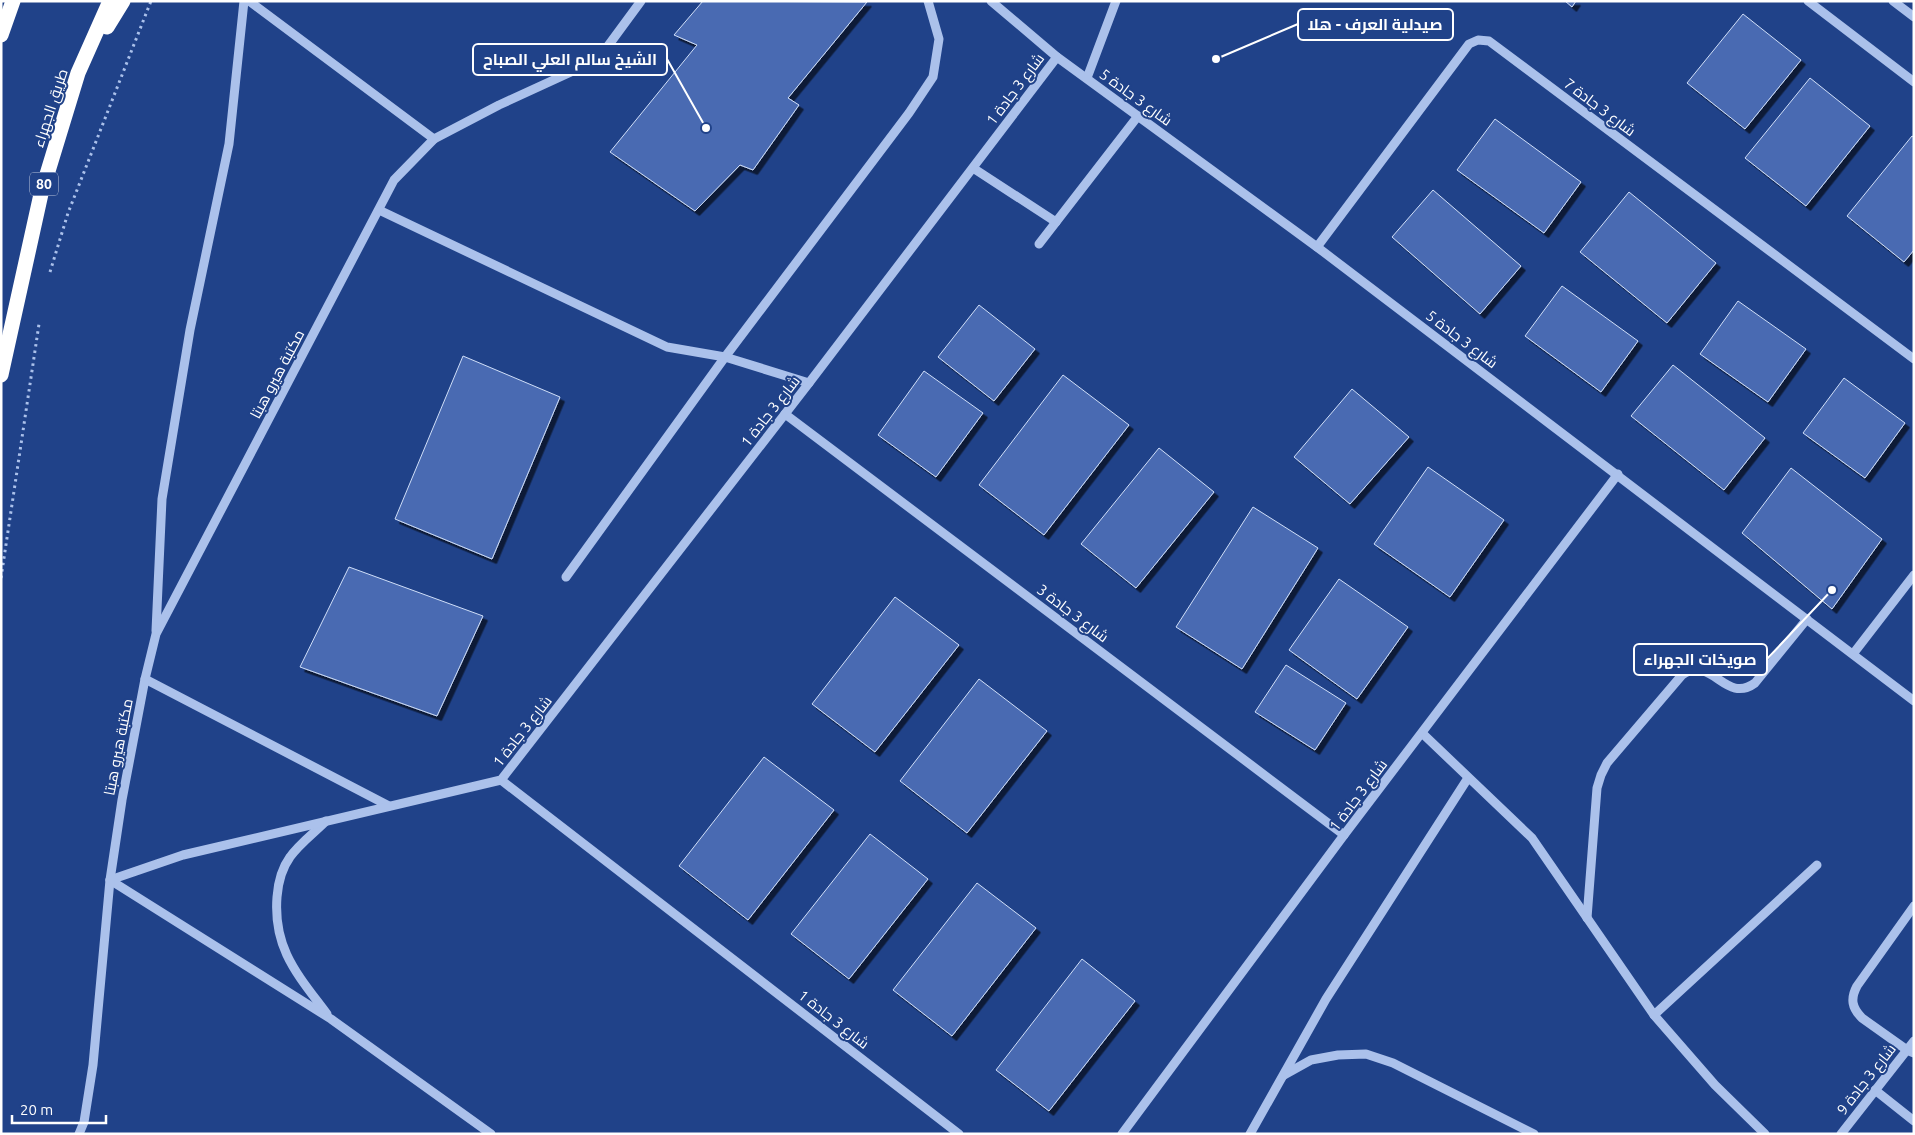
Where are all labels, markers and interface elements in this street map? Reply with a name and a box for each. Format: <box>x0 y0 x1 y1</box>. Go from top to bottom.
callout: صيدلية العرف - هلا <box>1298 9 1453 40</box>
text: صيدلية العرف - هلا <box>1307 15 1443 34</box>
callout: الشيخ سالم العلي الصباح <box>473 44 667 75</box>
text: الشيخ سالم العلي الصباح <box>483 50 657 72</box>
street label: شارع 3 جادة 1 <box>983 50 1050 130</box>
street label: شارع 3 جادة 5 <box>1095 65 1175 131</box>
street label: طريق الجهراء <box>29 67 73 150</box>
street label: شارع 3 جادة 7 <box>1559 75 1639 142</box>
road number: 80 <box>30 172 58 195</box>
street label: شارع 3 جادة 5 <box>1421 307 1501 374</box>
street label: مكتبة هيرو هبتا <box>246 327 308 422</box>
street label: شارع 3 جادة 1 <box>737 372 805 452</box>
street label: شارع 3 جادة 3 <box>1032 581 1112 648</box>
callout: صويخات الجهراء <box>1634 644 1767 675</box>
text: صويخات الجهراء <box>1644 650 1756 669</box>
street label: شارع 3 جادة 1 <box>489 692 557 772</box>
street label: مكتبة هيرو هبتا <box>100 697 137 797</box>
street label: شارع 3 جادة 1 <box>1326 756 1393 836</box>
street label: شارع 3 جادة 1 <box>793 986 873 1054</box>
street label: شارع 3 جادة 9 <box>1833 1040 1901 1120</box>
scale bar <box>12 1092 106 1124</box>
text: 20 m <box>20 1101 53 1118</box>

